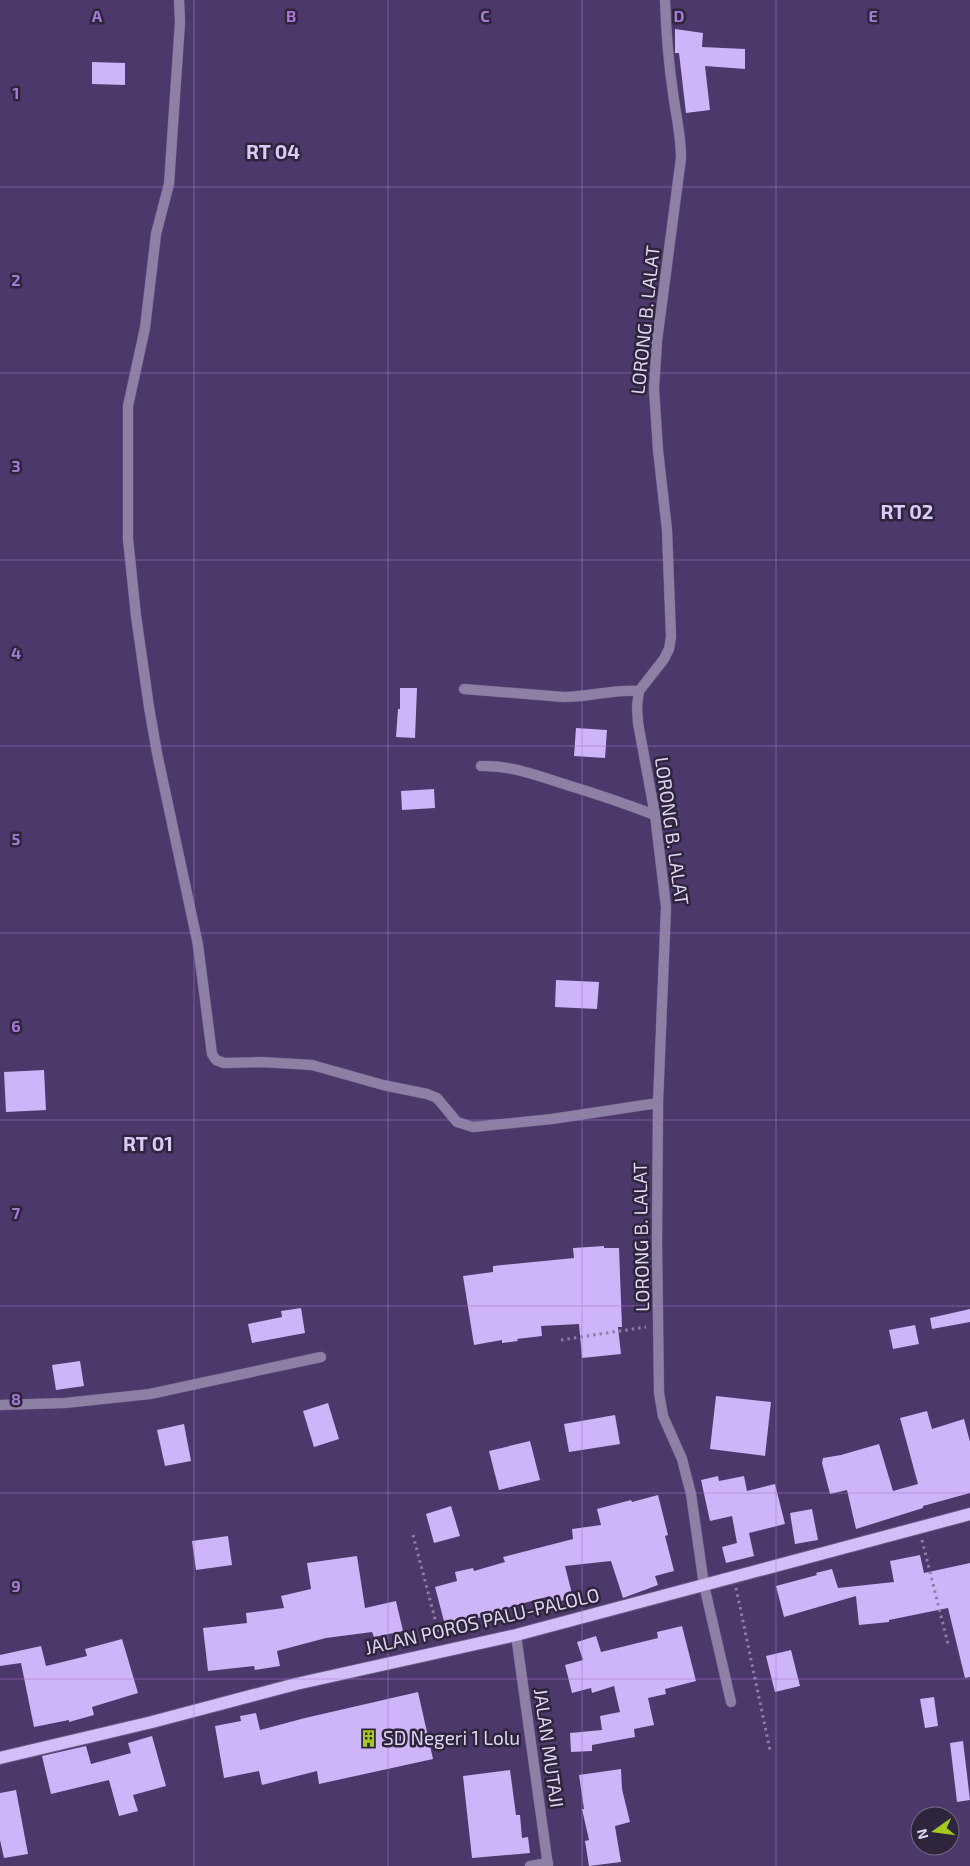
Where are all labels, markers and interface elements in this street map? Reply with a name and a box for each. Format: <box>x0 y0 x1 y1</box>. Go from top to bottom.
text: A <box>92 6 103 25</box>
text: B <box>286 6 296 25</box>
text: C <box>480 6 490 25</box>
text: D <box>674 6 685 25</box>
text: E <box>868 6 878 25</box>
text: 1 <box>13 83 19 102</box>
district label: RT 04 <box>246 139 300 163</box>
street label: LORONG B. LALAT <box>625 244 664 396</box>
text: 2 <box>11 270 21 289</box>
text: 3 <box>11 456 21 475</box>
district label: RT 02 <box>881 499 933 523</box>
text: 4 <box>11 643 21 662</box>
street label: LORONG B. LALAT <box>651 755 694 907</box>
text: 5 <box>12 829 21 848</box>
text: 6 <box>11 1016 21 1035</box>
district label: RT 01 <box>123 1131 173 1155</box>
street label: LORONG B. LALAT <box>628 1162 653 1312</box>
text: 7 <box>12 1203 21 1222</box>
text: 8 <box>11 1389 21 1408</box>
text: 9 <box>11 1576 21 1595</box>
street label: JALAN POROS PALU-PALOLO <box>362 1582 602 1659</box>
street label: JALAN MUTAJI <box>530 1687 569 1809</box>
place label: SD Negeri 1 Lolu <box>383 1726 520 1749</box>
building icon: SD Negeri 1 Lolu <box>359 1728 379 1748</box>
north arrow <box>910 1806 960 1856</box>
text: N <box>912 1827 931 1841</box>

